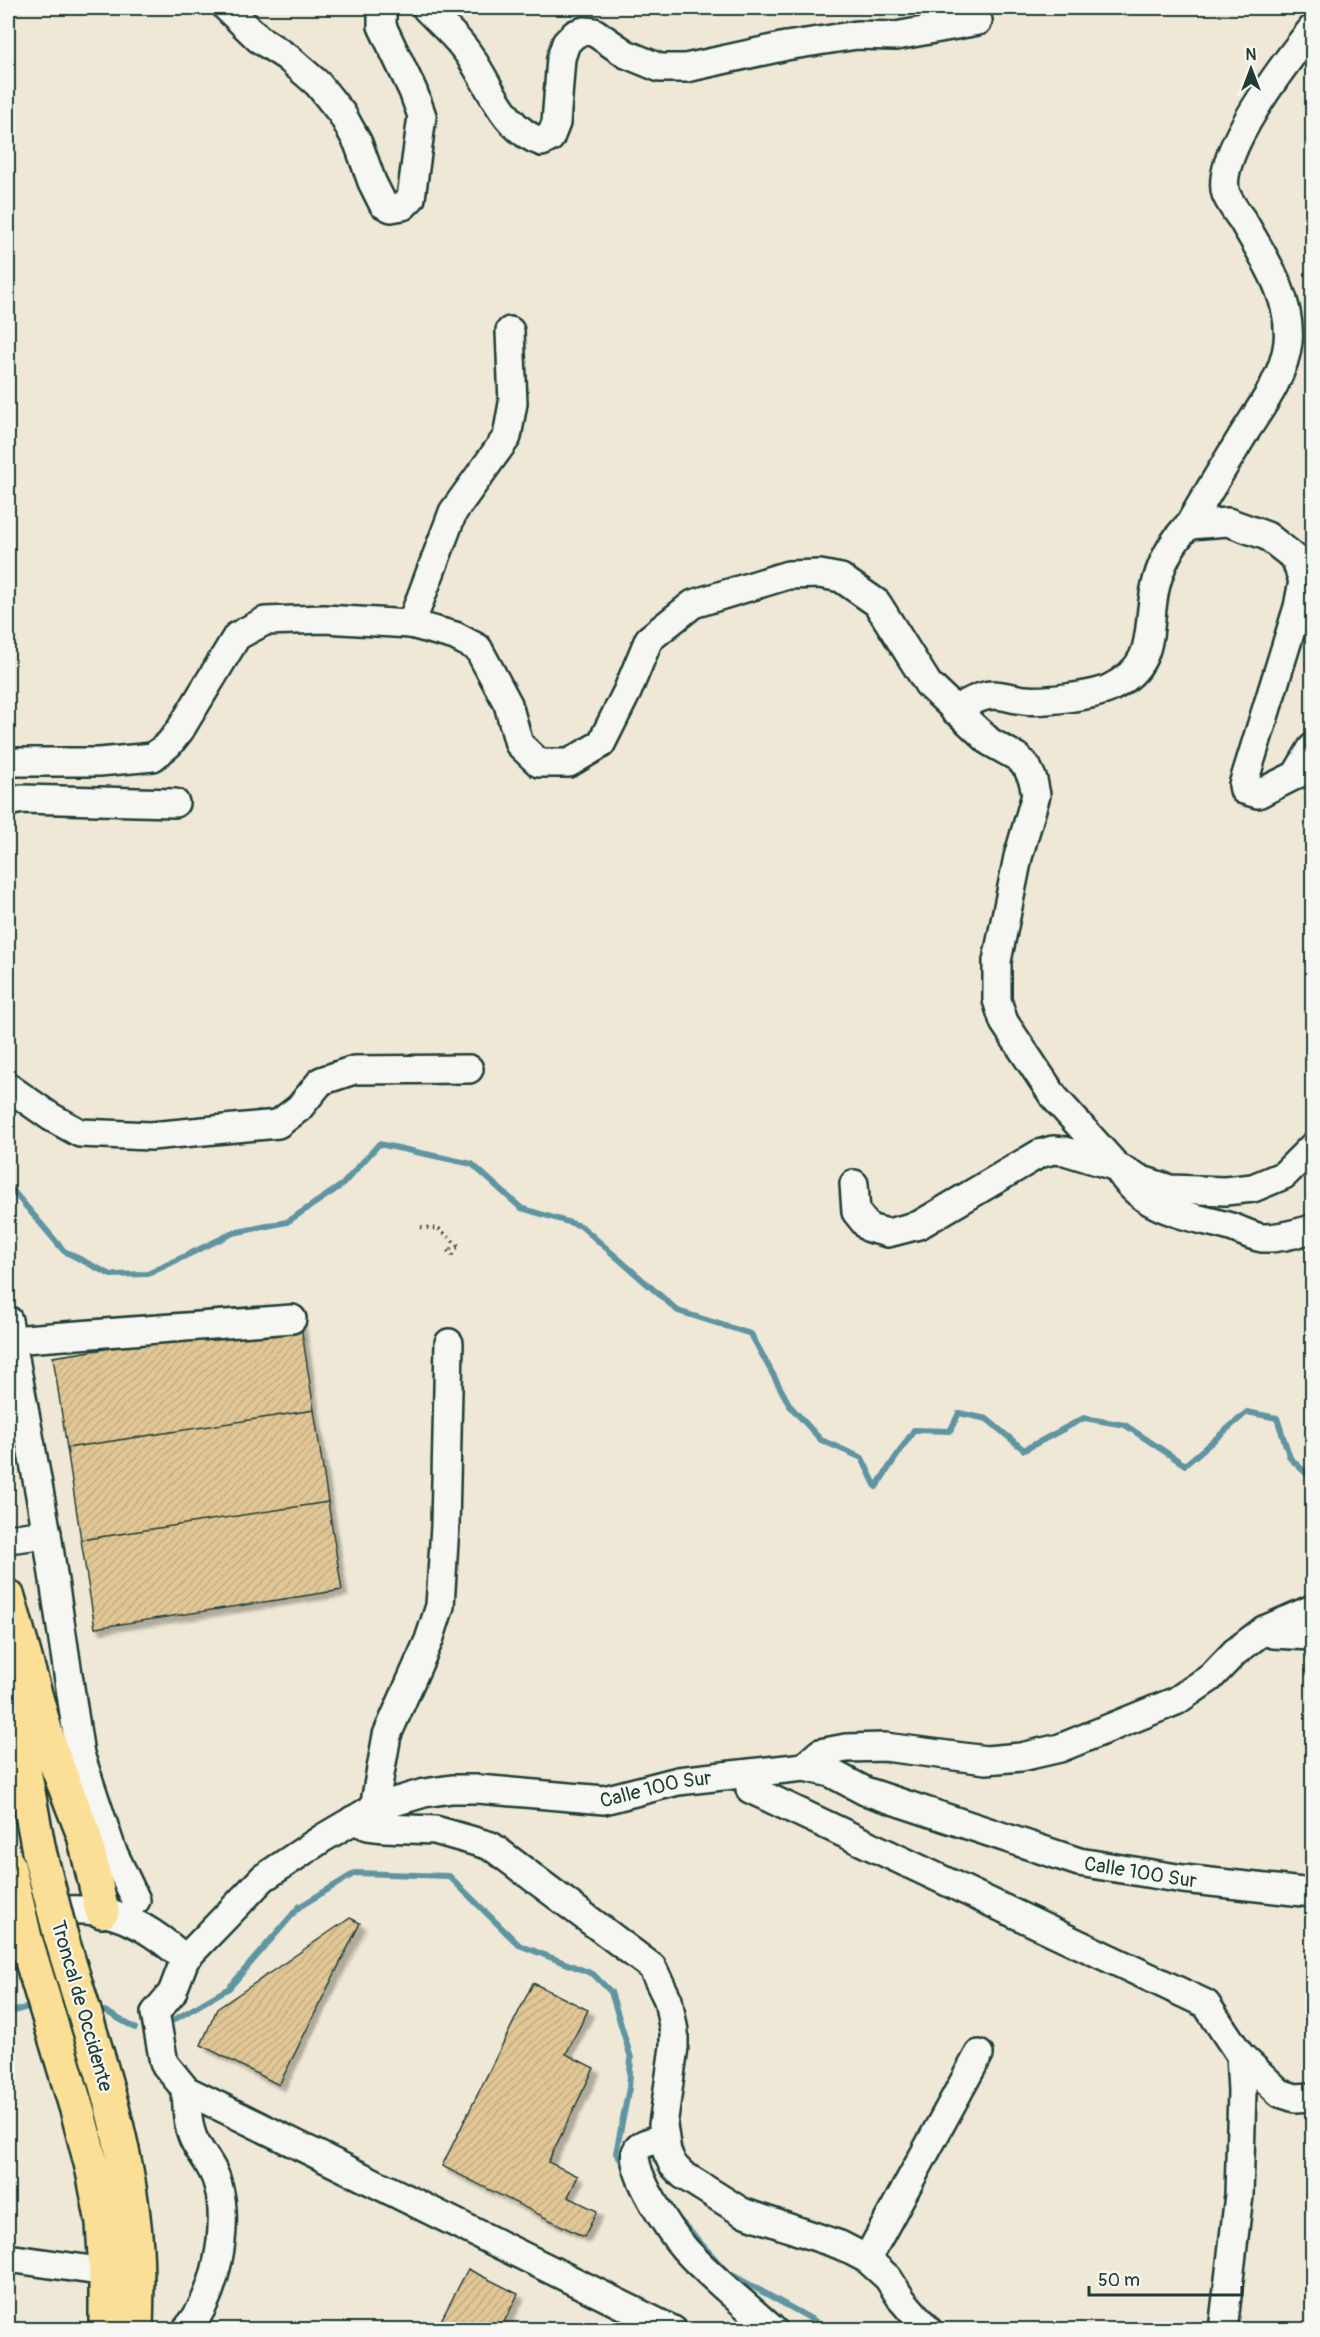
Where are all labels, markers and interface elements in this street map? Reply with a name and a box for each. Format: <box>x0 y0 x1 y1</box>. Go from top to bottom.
north arrow <box>1221 39 1281 99</box>
text: N <box>1246 45 1257 65</box>
street label: Calle 100 Sur <box>597 1765 713 1813</box>
street label: Calle 100 Sur <box>1082 1851 1198 1893</box>
street label: Troncal de Occidente <box>46 1918 118 2095</box>
scale bar <box>1089 2259 1242 2297</box>
text: 50 m <box>1098 2269 1140 2292</box>

